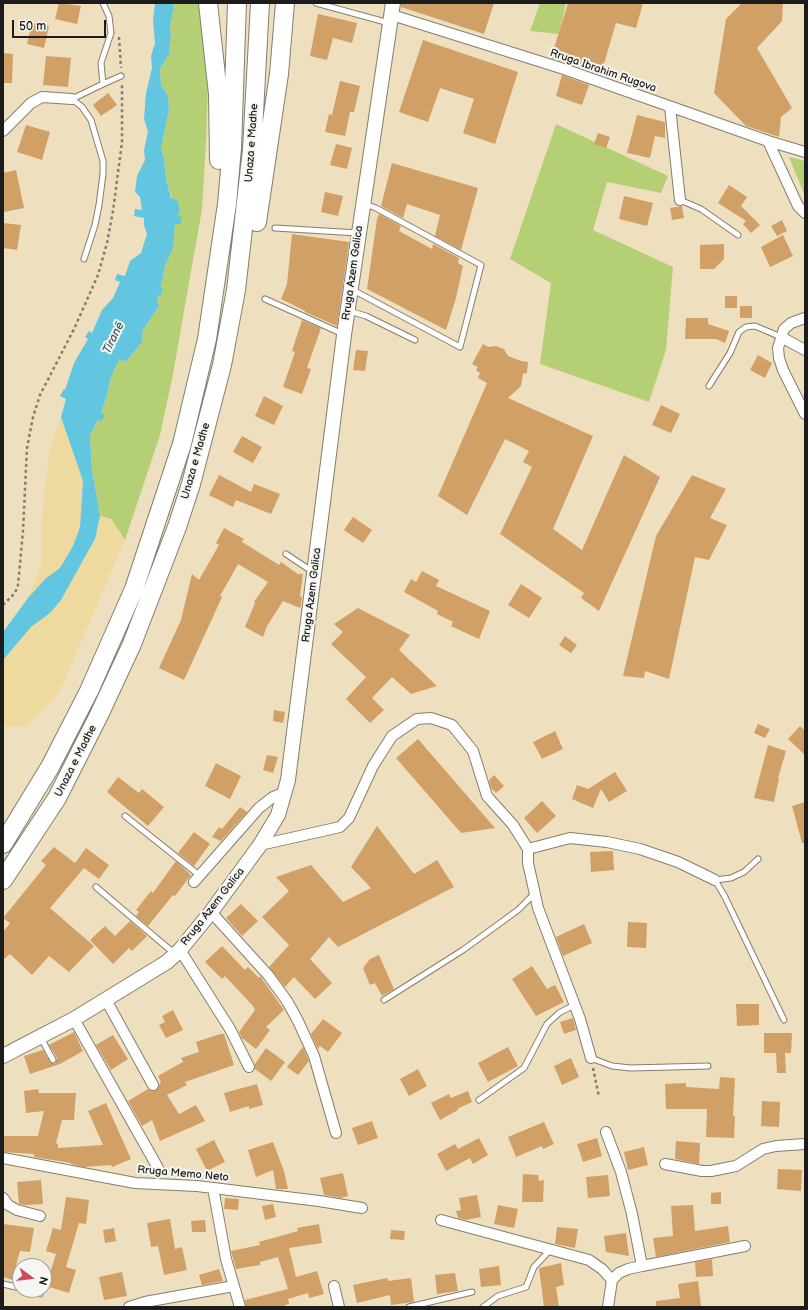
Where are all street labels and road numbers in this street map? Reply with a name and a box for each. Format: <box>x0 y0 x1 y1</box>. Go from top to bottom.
street label: Rruga Ibrahim Rugova <box>548 47 658 95</box>
street label: Unaza e Madhe <box>243 103 261 183</box>
street label: Rruga Azem Galica <box>340 225 366 321</box>
street label: Unaza e Madhe <box>179 421 213 501</box>
street label: Rruga Azem Galica <box>300 547 324 643</box>
street label: Unaza e Madhe <box>52 723 100 799</box>
street label: Rruga Azem Galica <box>178 865 248 949</box>
street label: Rruga Memo Neto <box>137 1163 229 1185</box>

